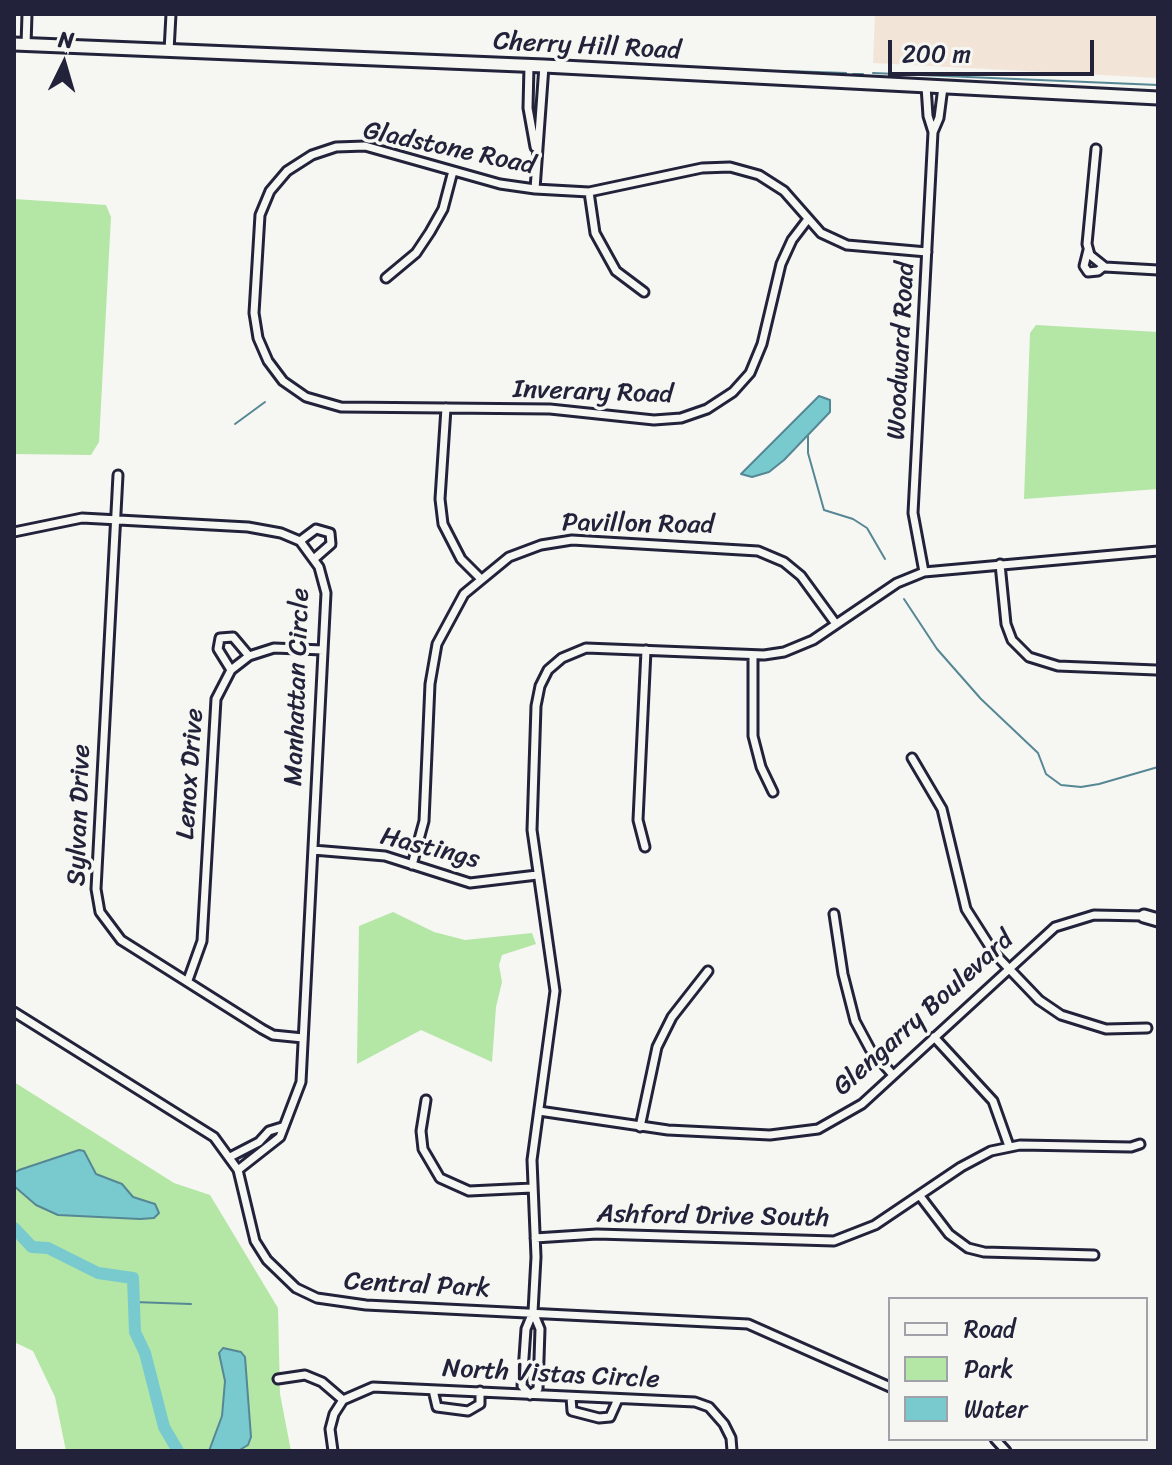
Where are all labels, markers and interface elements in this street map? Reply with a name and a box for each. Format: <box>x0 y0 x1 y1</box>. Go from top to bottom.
text: N <box>57 20 75 60</box>
north arrow <box>24 24 104 104</box>
scale bar <box>892 24 1098 74</box>
street label: Cherry Hill Road <box>492 27 682 67</box>
text: 200 m <box>902 33 971 75</box>
street label: Gladstone Road <box>360 116 538 182</box>
street label: Woodward Road <box>882 261 922 441</box>
street label: Inverary Road <box>512 375 674 411</box>
street label: Pavillon Road <box>562 508 714 542</box>
street label: Manhattan Circle <box>279 587 317 787</box>
street label: Lenox Drive <box>171 707 211 841</box>
street label: Sylvan Drive <box>62 744 98 886</box>
street label: Hastings <box>377 822 483 876</box>
street label: Glengarry Boulevard <box>828 925 1020 1103</box>
street label: Ashford Drive South <box>597 1199 829 1235</box>
street label: Central Park <box>343 1267 491 1305</box>
legend <box>888 1297 1148 1441</box>
text: Road <box>964 1308 1015 1350</box>
text: Park <box>964 1348 1013 1390</box>
street label: North Vistas Circle <box>441 1354 661 1396</box>
text: Water <box>964 1388 1027 1430</box>

